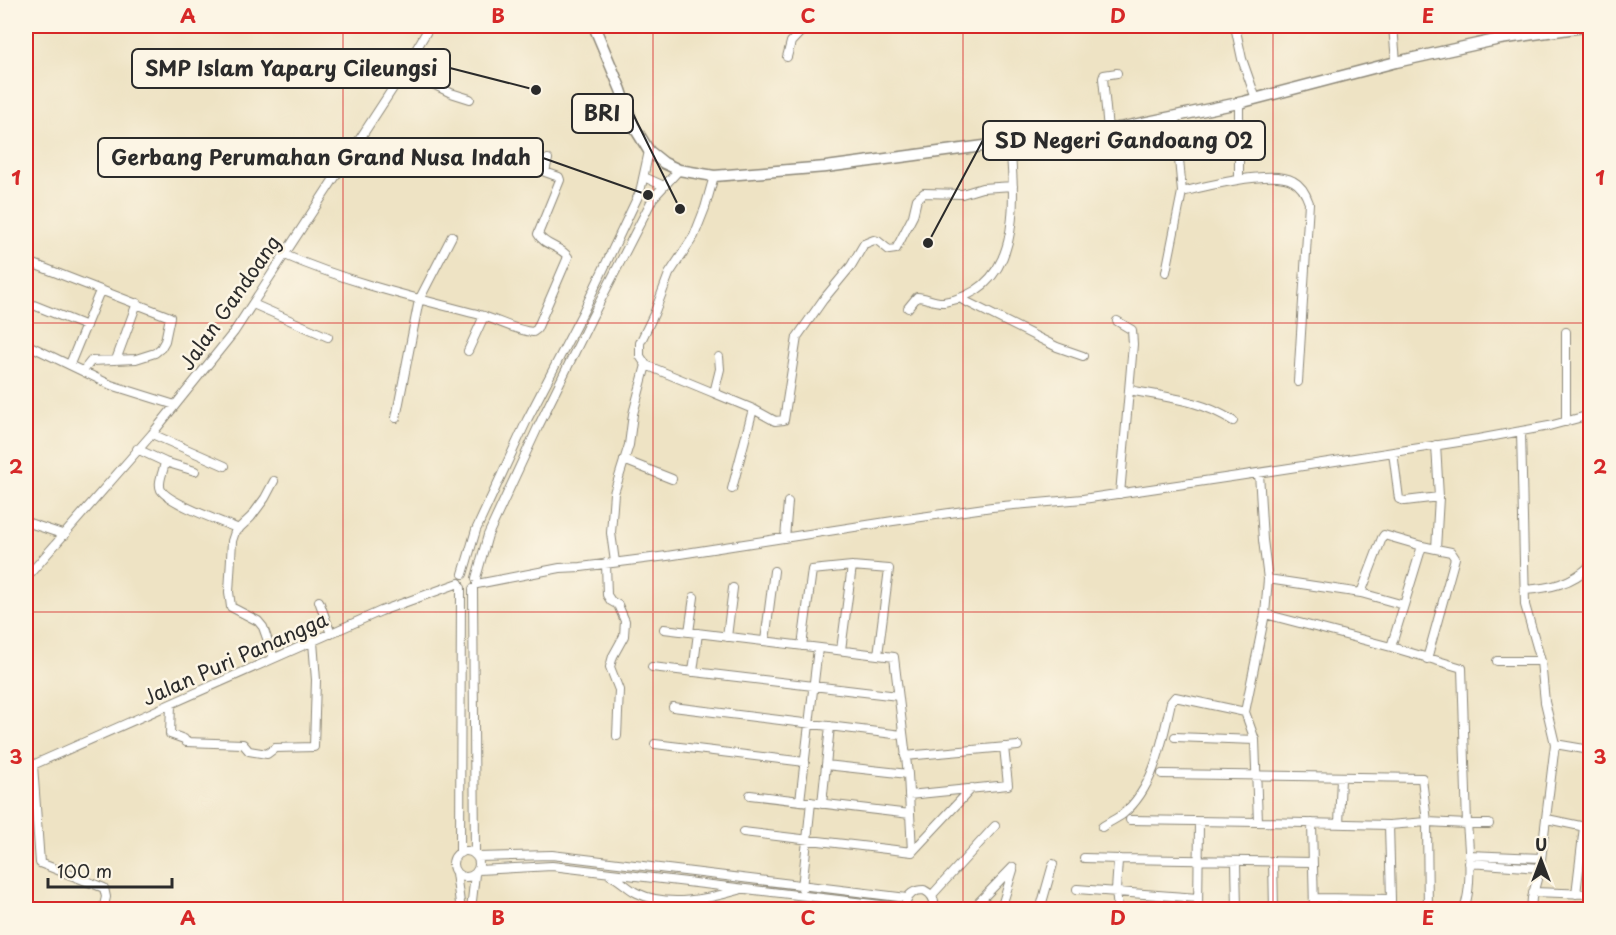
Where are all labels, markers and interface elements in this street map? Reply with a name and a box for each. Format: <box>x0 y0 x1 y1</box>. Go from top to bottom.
text: A <box>180 0 196 30</box>
text: B <box>491 0 505 30</box>
text: C <box>800 0 816 30</box>
text: D <box>1110 0 1126 30</box>
text: E <box>1422 0 1434 30</box>
callout: SMP Islam Yapary Cileungsi <box>132 49 450 88</box>
text: SMP Islam Yapary Cileungsi <box>145 51 437 83</box>
callout: BRI <box>572 94 633 133</box>
text: BRI <box>584 96 620 128</box>
callout: SD Negeri Gandoang 02 <box>983 121 1265 160</box>
text: SD Negeri Gandoang 02 <box>995 123 1253 155</box>
callout: Gerbang Perumahan Grand Nusa Indah <box>98 138 543 177</box>
text: Gerbang Perumahan Grand Nusa Indah <box>111 140 531 172</box>
text: 1 <box>11 162 21 192</box>
text: 1 <box>1595 162 1605 192</box>
street label: Jalan Gandoang <box>171 229 287 376</box>
text: 2 <box>9 451 23 481</box>
text: 2 <box>1593 451 1607 481</box>
street label: Jalan Puri Panangga <box>137 604 332 712</box>
text: 3 <box>9 741 23 771</box>
text: 3 <box>1593 741 1607 771</box>
north arrow <box>1511 830 1571 890</box>
text: U <box>1535 832 1547 856</box>
scale bar <box>48 851 172 889</box>
text: 100 m <box>57 857 112 884</box>
text: A <box>180 902 196 932</box>
text: B <box>491 902 505 932</box>
text: C <box>800 902 816 932</box>
text: D <box>1110 902 1126 932</box>
text: E <box>1422 902 1434 932</box>

